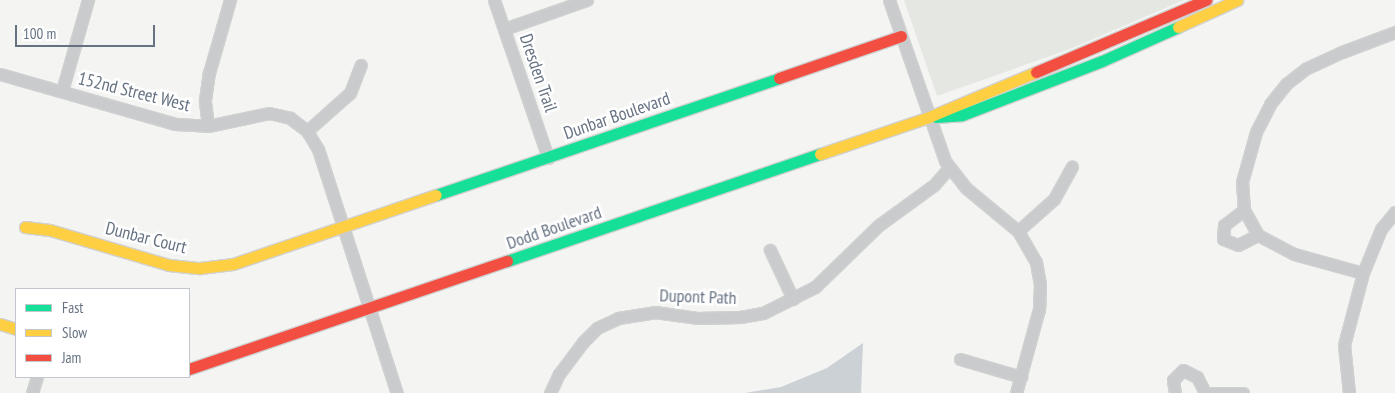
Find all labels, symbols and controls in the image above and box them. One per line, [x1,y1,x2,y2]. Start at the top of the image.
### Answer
scale bar [18,15,158,47]
text: 100 m [23,24,56,43]
street label: Dresden Trail [515,31,561,115]
street label: 152nd Street West [76,68,192,116]
street label: Dunbar Boulevard [561,88,673,144]
street label: Dodd Boulevard [504,202,604,254]
street label: Dunbar Court [103,218,189,258]
street label: Dupont Path [659,285,737,309]
legend [15,288,190,378]
text: Fast [62,298,83,317]
text: Slow [62,323,87,342]
text: Jam [62,348,81,367]

